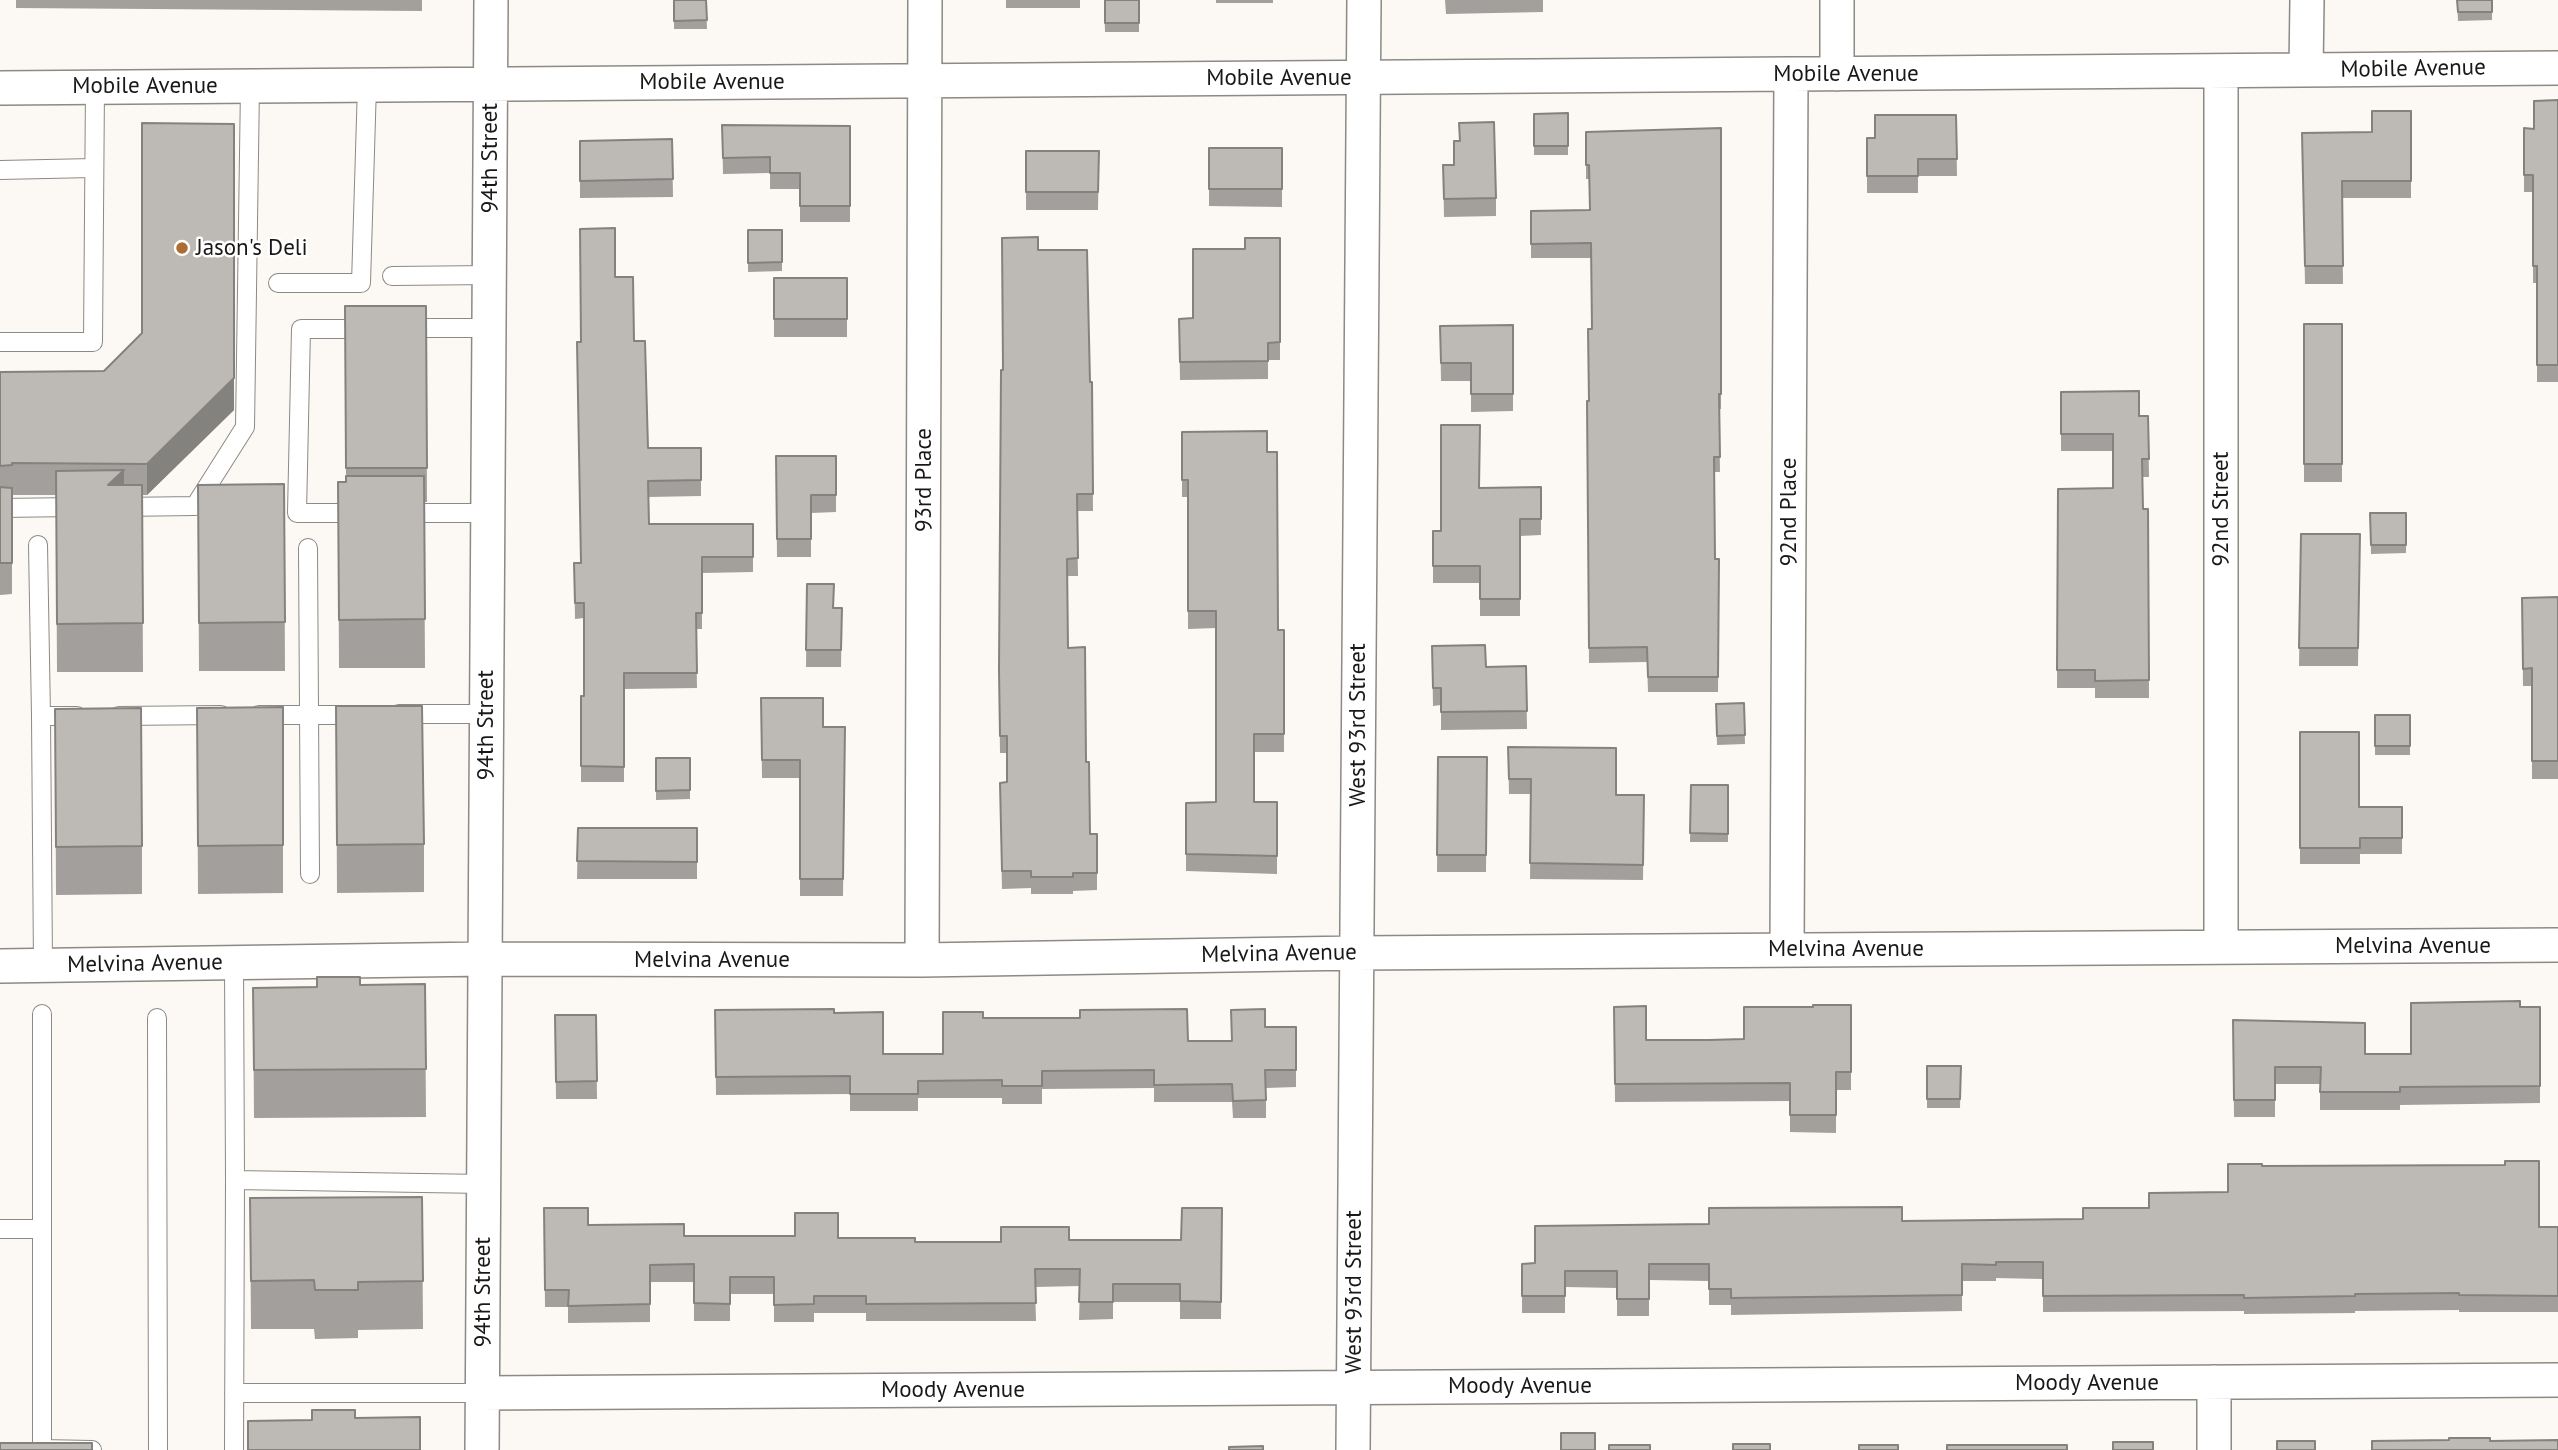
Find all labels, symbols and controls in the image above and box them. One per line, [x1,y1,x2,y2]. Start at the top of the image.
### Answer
street label: Mobile Avenue [2340,54,2486,84]
street label: Mobile Avenue [1773,60,1919,88]
street label: Mobile Avenue [1206,64,1352,92]
street label: Mobile Avenue [639,68,785,96]
street label: Mobile Avenue [72,72,218,100]
street label: 94th Street [476,103,504,213]
place label: Jason's Deli [196,234,308,262]
marker: Jason's Deli [174,240,190,256]
street label: 93rd Place [910,428,938,532]
street label: 92nd Street [2207,452,2235,566]
street label: 92nd Place [1775,458,1803,566]
street label: West 93rd Street [1344,643,1372,807]
street label: 94th Street [472,670,500,780]
street label: Melvina Avenue [2335,932,2491,960]
street label: Melvina Avenue [1768,935,1924,963]
street label: Melvina Avenue [1201,939,1357,969]
street label: Melvina Avenue [634,946,790,974]
street label: Melvina Avenue [67,949,223,979]
street label: West 93rd Street [1340,1210,1368,1374]
street label: 94th Street [469,1237,497,1347]
street label: Moody Avenue [2015,1369,2159,1397]
street label: Moody Avenue [1448,1372,1592,1400]
street label: Moody Avenue [881,1376,1025,1404]

